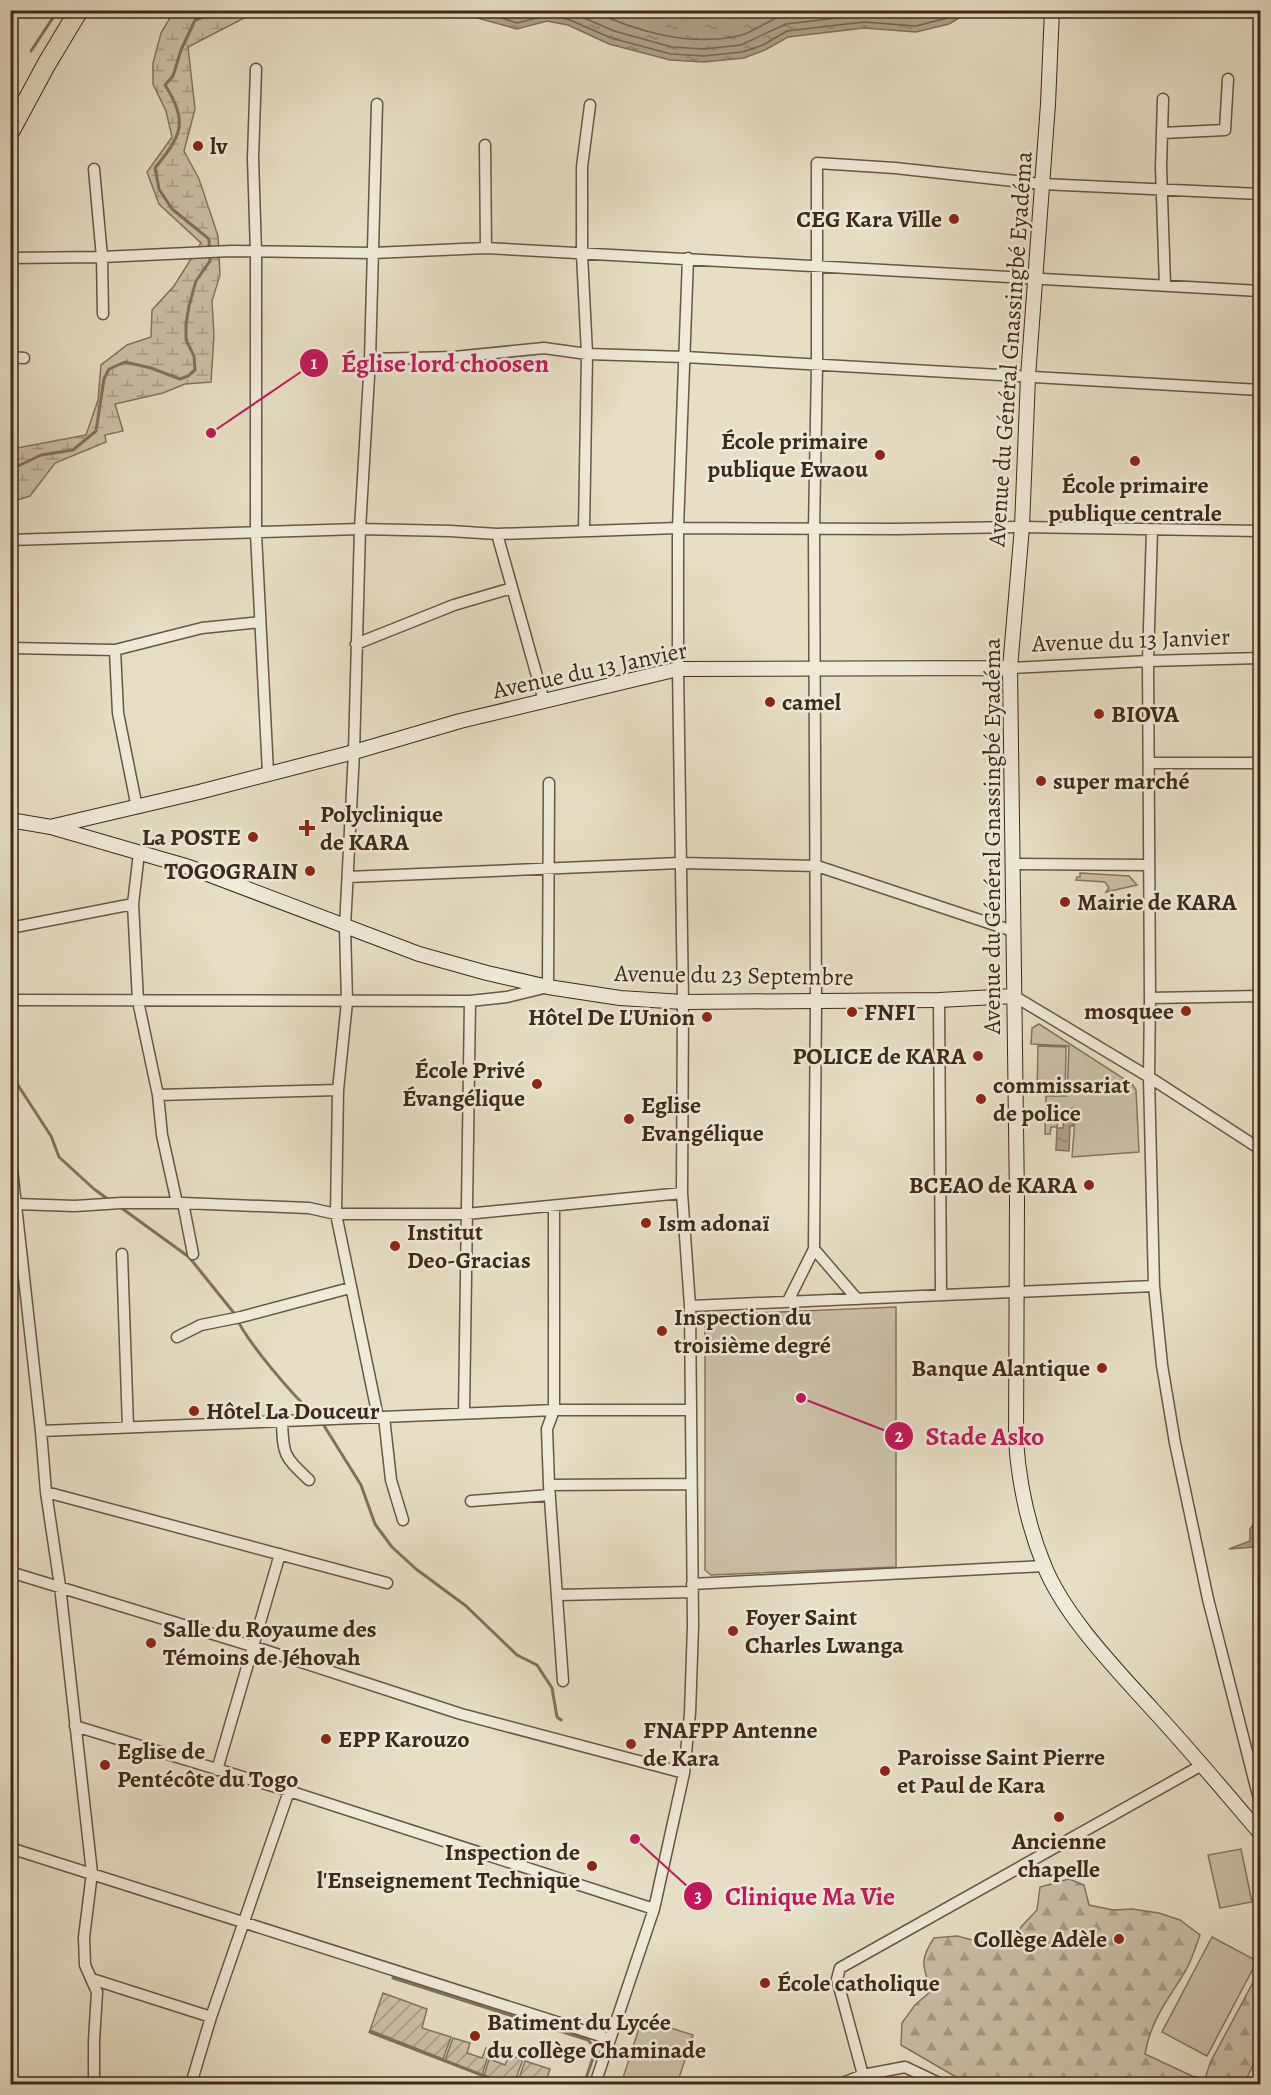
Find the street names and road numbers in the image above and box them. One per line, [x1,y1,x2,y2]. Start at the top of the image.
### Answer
street label: Avenue du Général Gnassingbé Eyadéma [980,149,1040,549]
street label: Avenue du 13 Janvier [1030,621,1231,659]
street label: Avenue du 13 Janvier [489,634,690,706]
street label: Avenue du Général Gnassingbé Eyadéma [976,637,1008,1035]
street label: Avenue du 23 Septembre [613,957,854,993]

